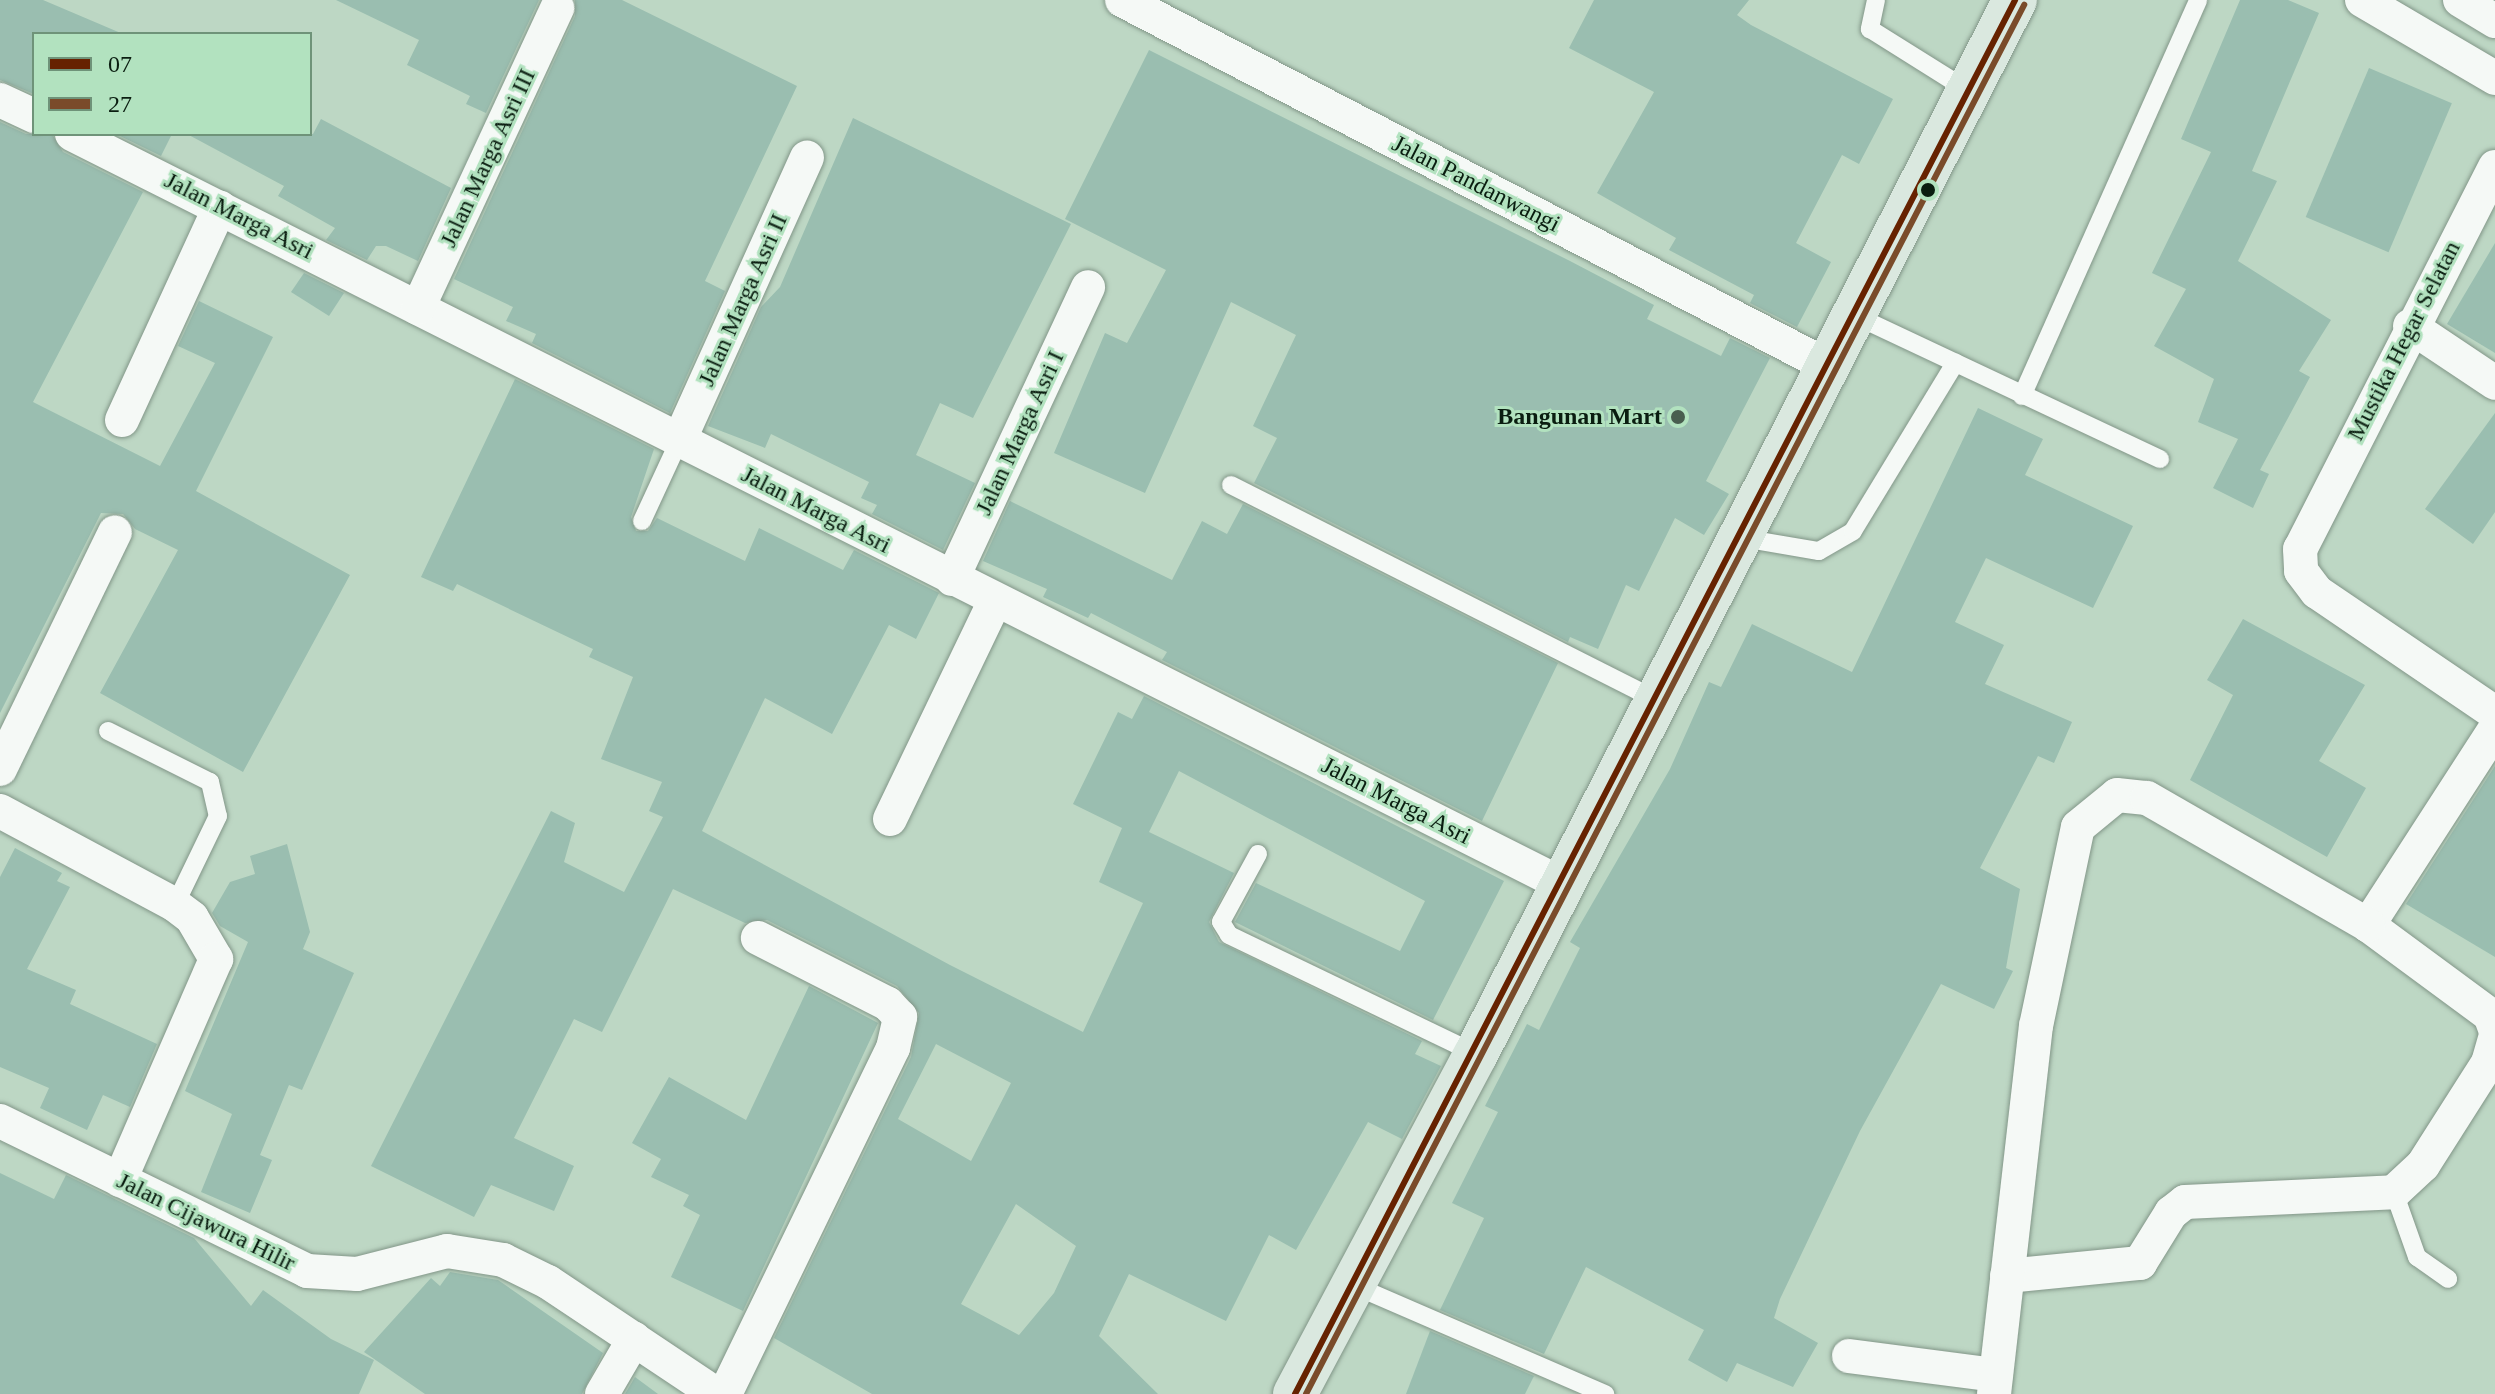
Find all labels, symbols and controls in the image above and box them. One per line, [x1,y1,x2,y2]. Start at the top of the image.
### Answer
legend [32,32,312,136]
text: 07 [108,51,132,77]
street label: Jalan Marga Asri III [434,64,542,252]
text: 27 [108,91,132,117]
street label: Jalan Pandanwangi [1387,129,1565,239]
street label: Jalan Marga Asri [159,166,319,266]
unlabelled marker [1920,182,1936,198]
street label: Jalan Marga Asri II [692,209,794,391]
street label: Mustika Hegar Selatan [2341,236,2467,446]
street label: Jalan Marga Asri I [969,346,1071,520]
place label: Bangunan Mart [1497,403,1662,431]
marker: Bangunan Mart [1669,408,1687,426]
street label: Jalan Marga Asri [736,460,896,560]
street label: Jalan Marga Asri [1316,751,1476,851]
street label: Jalan Cijawura Hilir [112,1166,300,1278]

